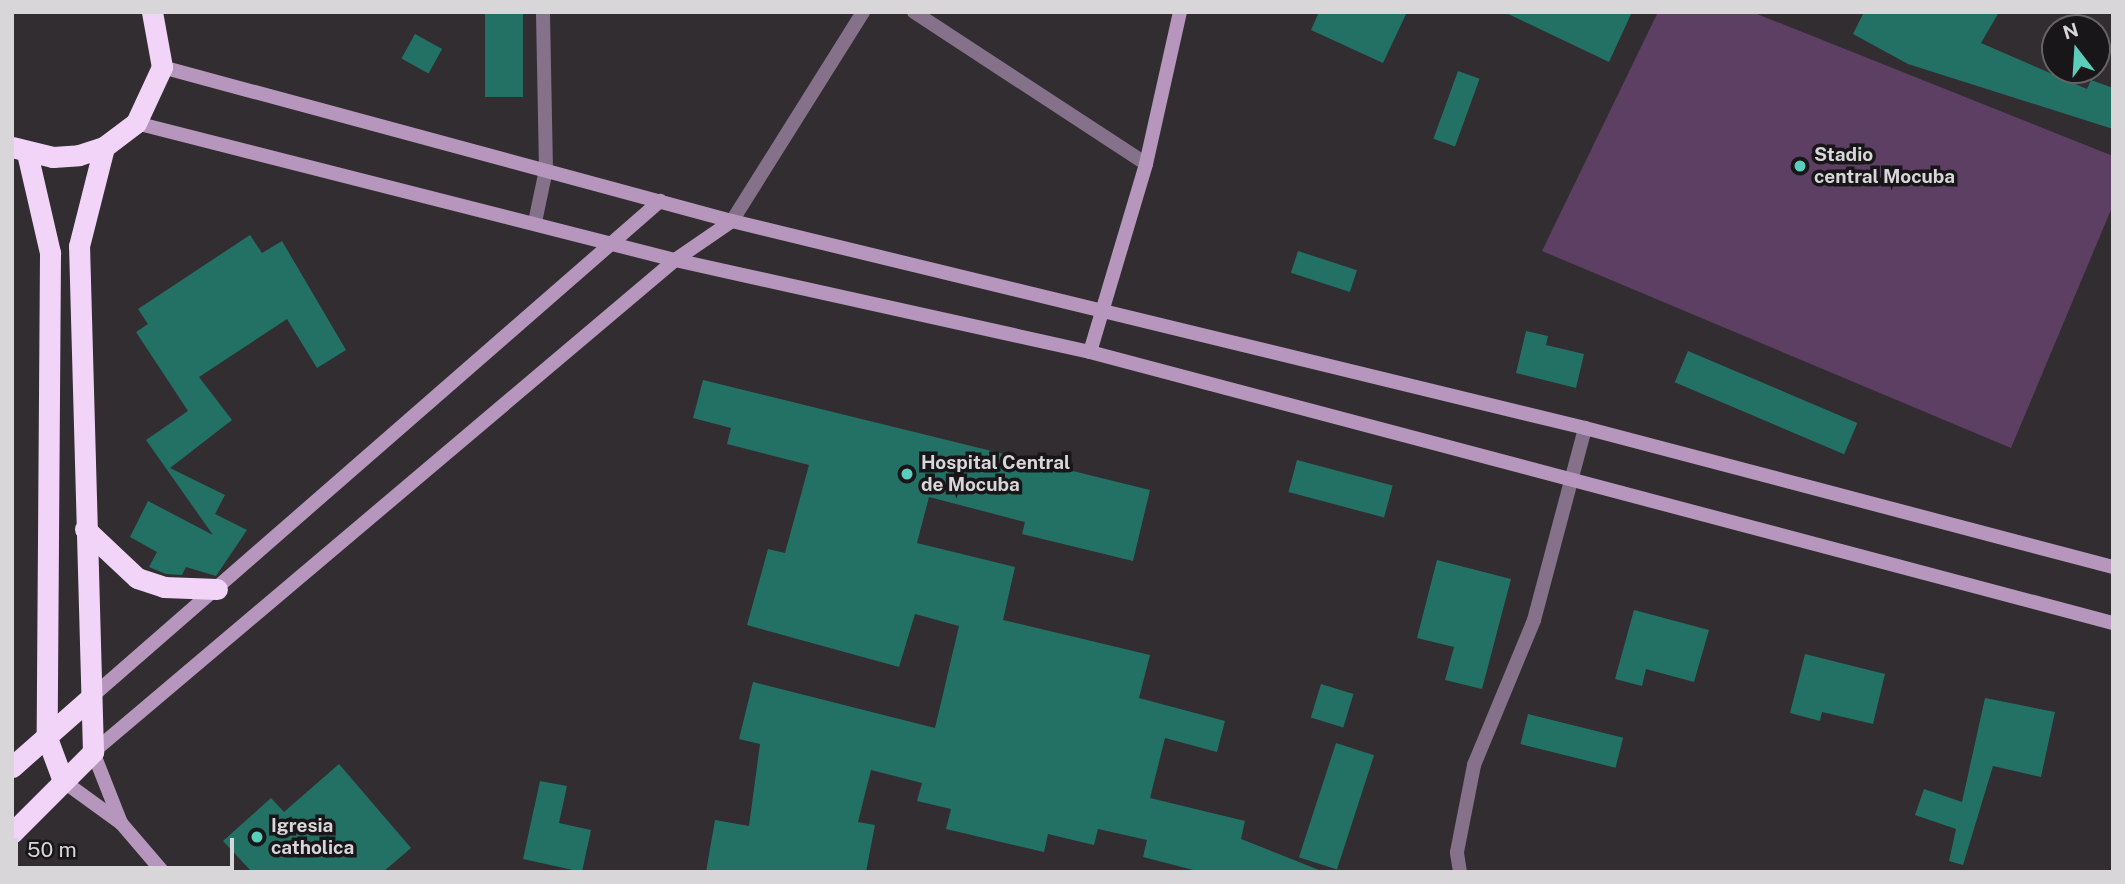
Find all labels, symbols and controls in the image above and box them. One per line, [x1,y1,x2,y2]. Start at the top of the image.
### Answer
north arrow [2041,14,2111,84]
text: N [2060,18,2081,44]
place label: Stadio central Mocuba [1814,144,1955,188]
marker: Stadio central Mocuba [1792,158,1808,174]
place label: Hospital Central de Mocuba [921,452,1070,496]
marker: Hospital Central de Mocuba [899,466,915,482]
place label: Igresia catholica [271,815,354,859]
scale bar [18,824,238,868]
marker: Igresia catholica [249,829,265,845]
text: 50 m [27,837,77,862]

